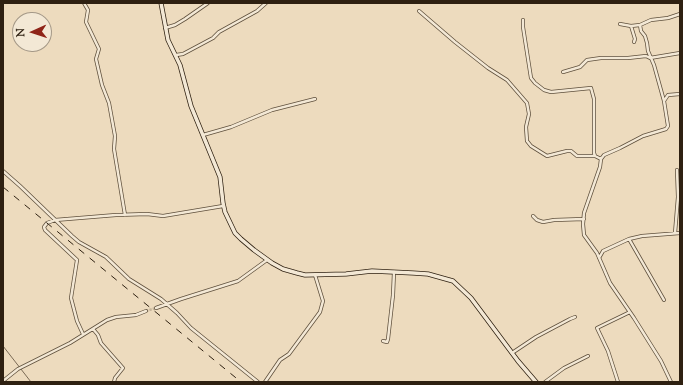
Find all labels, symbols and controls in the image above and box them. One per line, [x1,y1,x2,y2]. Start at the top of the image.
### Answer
north arrow [12,12,52,52]
text: N [13,28,29,37]

